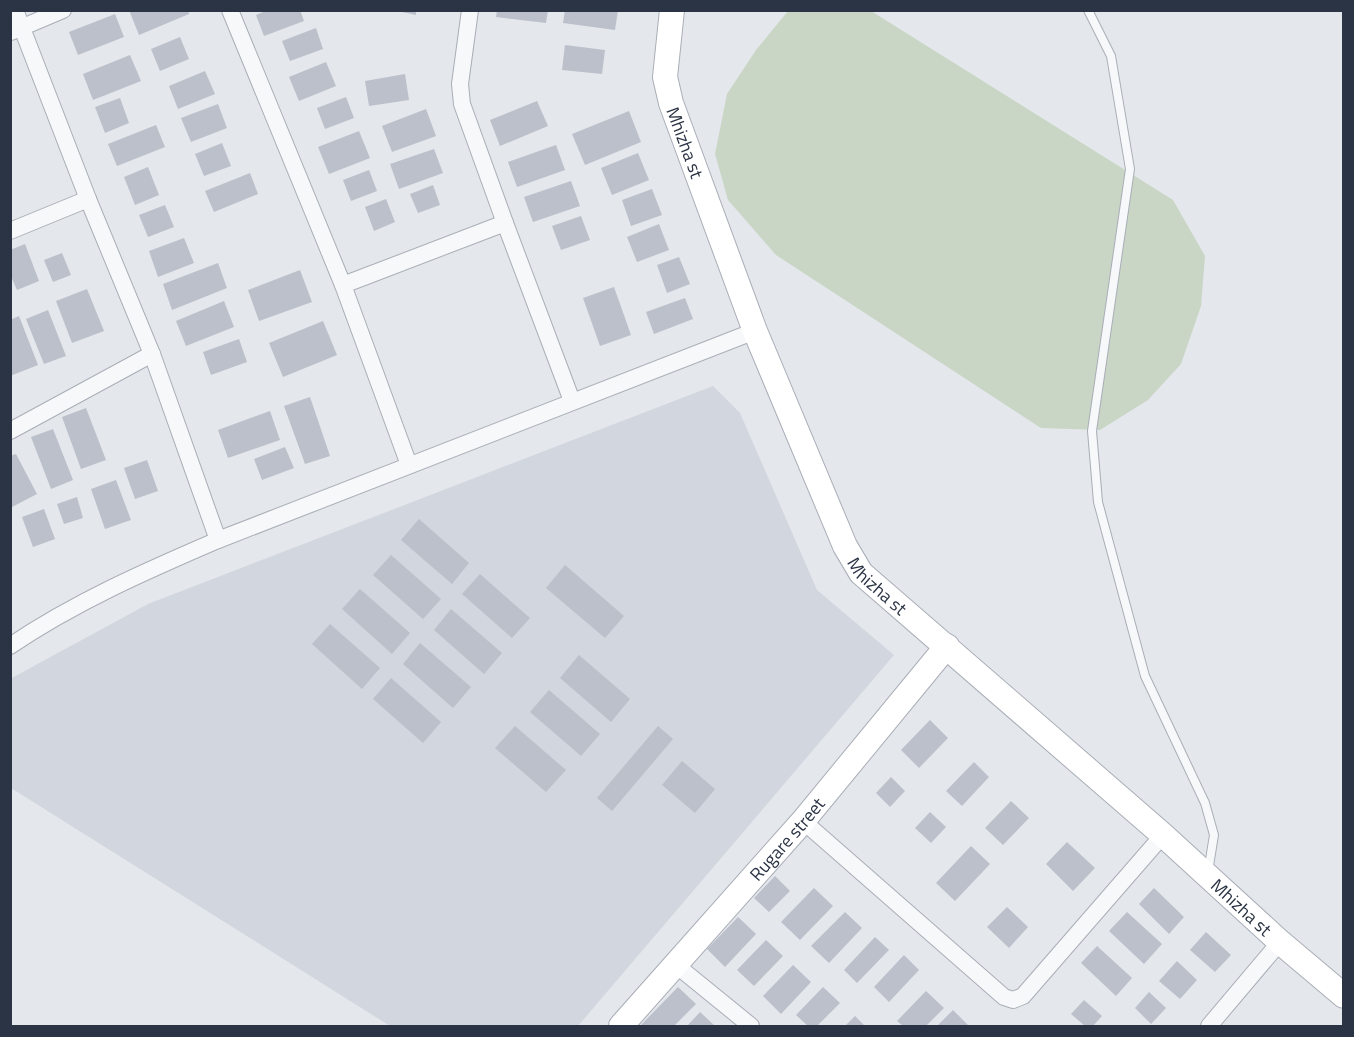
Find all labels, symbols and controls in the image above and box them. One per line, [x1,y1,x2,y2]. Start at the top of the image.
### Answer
street label: Mhizha st [660,103,711,183]
street label: Mhizha st [841,552,914,621]
street label: Rugare street [743,791,831,887]
street label: Mhizha st [1205,872,1279,943]

